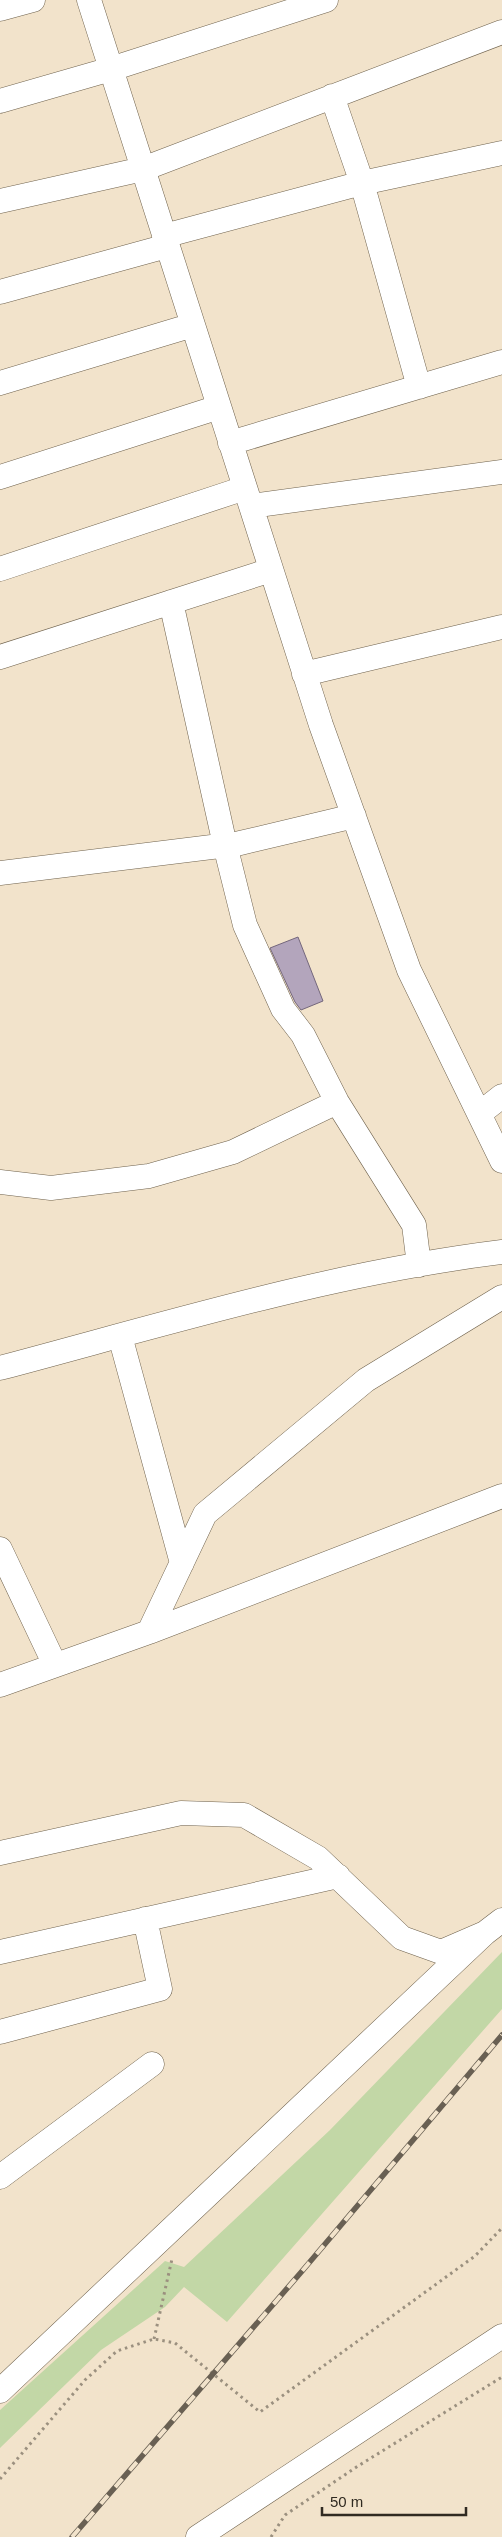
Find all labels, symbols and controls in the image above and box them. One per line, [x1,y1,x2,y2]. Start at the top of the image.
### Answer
scale bar [322,2484,466,2516]
text: 50 m [330,2493,363,2510]

